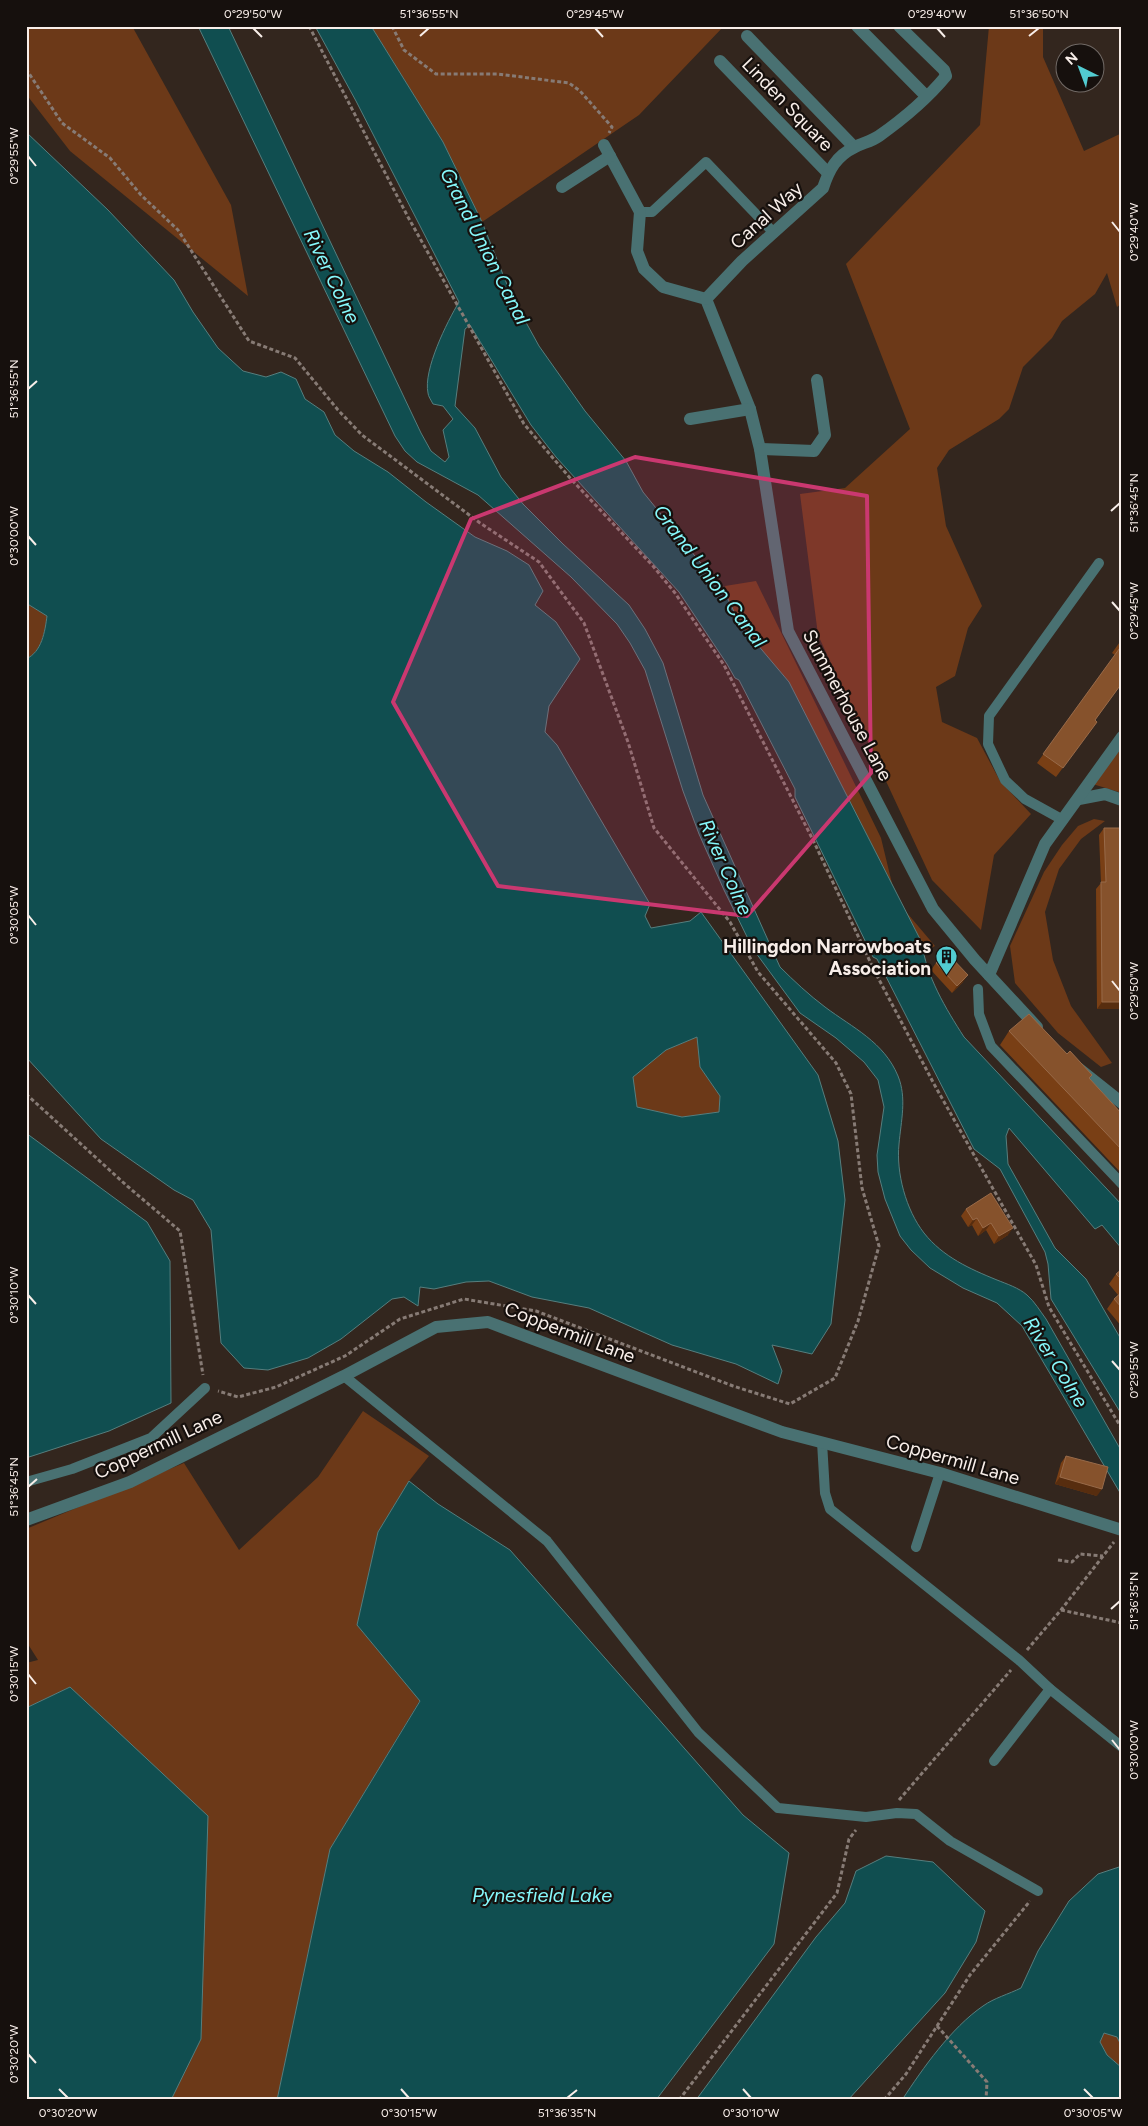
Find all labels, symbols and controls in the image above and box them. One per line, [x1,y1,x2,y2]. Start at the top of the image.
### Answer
text: 0°29'50"W [224,7,282,21]
text: 51°36'55"N [400,7,458,21]
text: 0°29'45"W [566,7,624,21]
text: 0°29'40"W [908,7,967,21]
text: 51°36'50"N [1009,7,1069,21]
north arrow [1056,42,1106,92]
text: N [1062,49,1081,69]
street label: Linden Square [737,53,838,156]
text: 0°29'55"W [7,127,21,185]
water label: Grand Union Canal [435,164,535,329]
street label: Canal Way [725,177,807,254]
text: 0°29'40"W [1127,202,1141,261]
water label: River Colne [299,225,365,327]
text: 51°36'55"N [7,360,21,418]
text: 51°36'45"N [1127,473,1141,533]
water label: Grand Union Canal [648,500,772,653]
text: 0°30'00"W [7,506,21,566]
text: 0°29'45"W [1127,582,1141,640]
street label: Summerhouse Lane [798,626,897,785]
water label: River Colne [694,815,758,919]
text: 0°30'05"W [7,885,21,944]
place label: Hillingdon Narrowboats Association [723,935,931,980]
building icon: Hillingdon Narrowboats Association [935,945,959,976]
text: 0°29'50"W [1127,962,1141,1020]
text: 0°30'10"W [7,1266,21,1323]
street label: Coppermill Lane [501,1297,638,1368]
water label: River Colne [1019,1312,1093,1412]
text: 0°29'55"W [1127,1341,1141,1399]
street label: Coppermill Lane [91,1405,226,1484]
street label: Coppermill Lane [883,1429,1022,1490]
text: 51°36'45"N [7,1457,21,1517]
text: 51°36'35"N [1127,1572,1141,1630]
text: 0°30'15"W [7,1646,21,1702]
text: 0°30'00"W [1127,1720,1141,1780]
water label: Pynesfield Lake [472,1883,612,1907]
text: 0°30'20"W [7,2024,21,2083]
text: 0°30'20"W [39,2106,98,2120]
text: 0°30'15"W [381,2106,437,2120]
text: 51°36'35"N [538,2106,596,2120]
text: 0°30'10"W [723,2106,780,2120]
text: 0°30'05"W [1064,2106,1123,2120]

